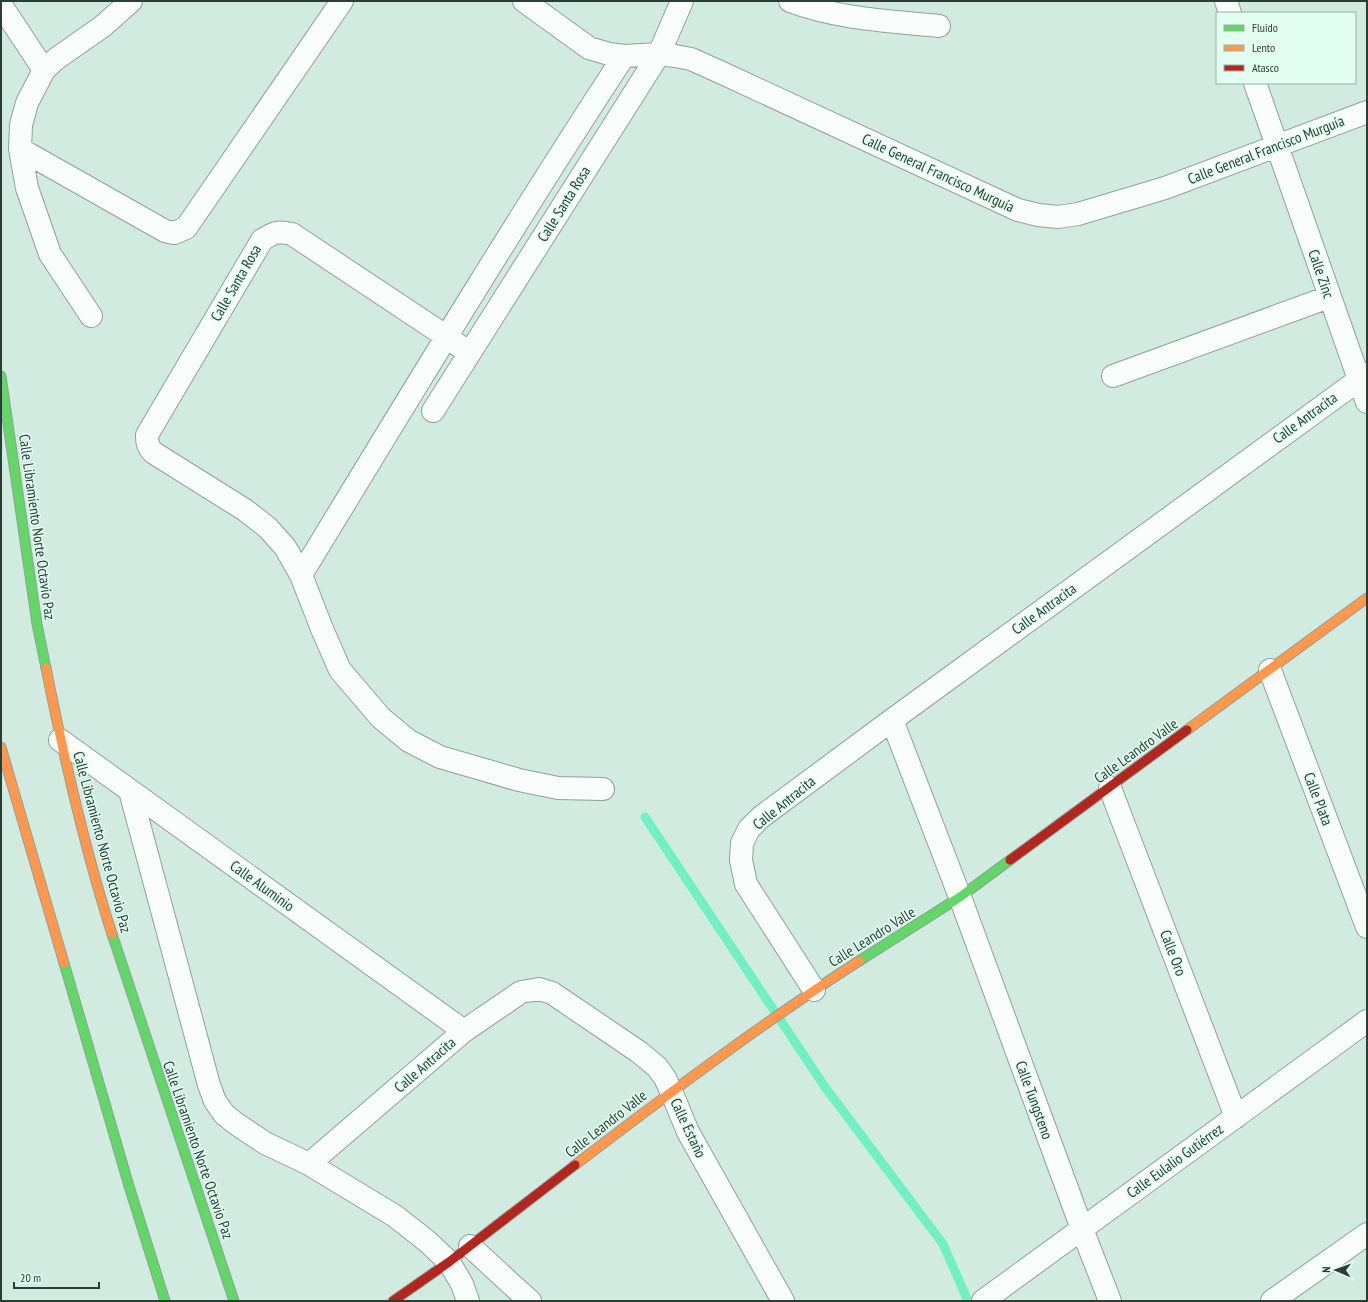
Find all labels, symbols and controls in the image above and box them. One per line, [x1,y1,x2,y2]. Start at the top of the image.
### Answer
legend [1216,12,1356,84]
text: Fluido [1252,20,1278,35]
text: Lento [1252,40,1275,55]
text: Atasco [1252,60,1279,75]
street label: Calle General Francisco Murguía [1185,111,1347,188]
street label: Calle General Francisco Murguía [859,129,1017,216]
street label: Calle Santa Rosa [533,162,594,245]
street label: Calle Santa Rosa [206,241,265,325]
street label: Calle Zinc [1304,247,1339,301]
street label: Calle Antracita [1269,388,1341,447]
street label: Calle Libramiento Norte Octavio Paz [15,433,60,621]
street label: Calle Antracita [1008,579,1080,638]
street label: Calle Leandro Valle [1090,714,1181,787]
street label: Calle Libramiento Norte Octavio Paz [69,749,136,935]
street label: Calle Plata [1300,770,1337,828]
street label: Calle Antracita [748,772,819,834]
street label: Calle Aluminio [226,856,298,915]
street label: Calle Leandro Valle [825,902,919,971]
street label: Calle Oro [1156,927,1191,979]
street label: Calle Antracita [390,1033,459,1096]
street label: Calle Libramiento Norte Octavio Paz [159,1058,238,1241]
street label: Calle Tungsteno [1012,1058,1057,1142]
street label: Calle Leandro Valle [561,1086,650,1162]
street label: Calle Estaño [666,1095,711,1161]
street label: Calle Eulalio Gutiérrez [1123,1119,1227,1202]
north arrow [1316,1250,1356,1290]
scale bar [14,1264,99,1290]
text: N [1319,1266,1333,1273]
text: 20 m [20,1270,41,1285]

